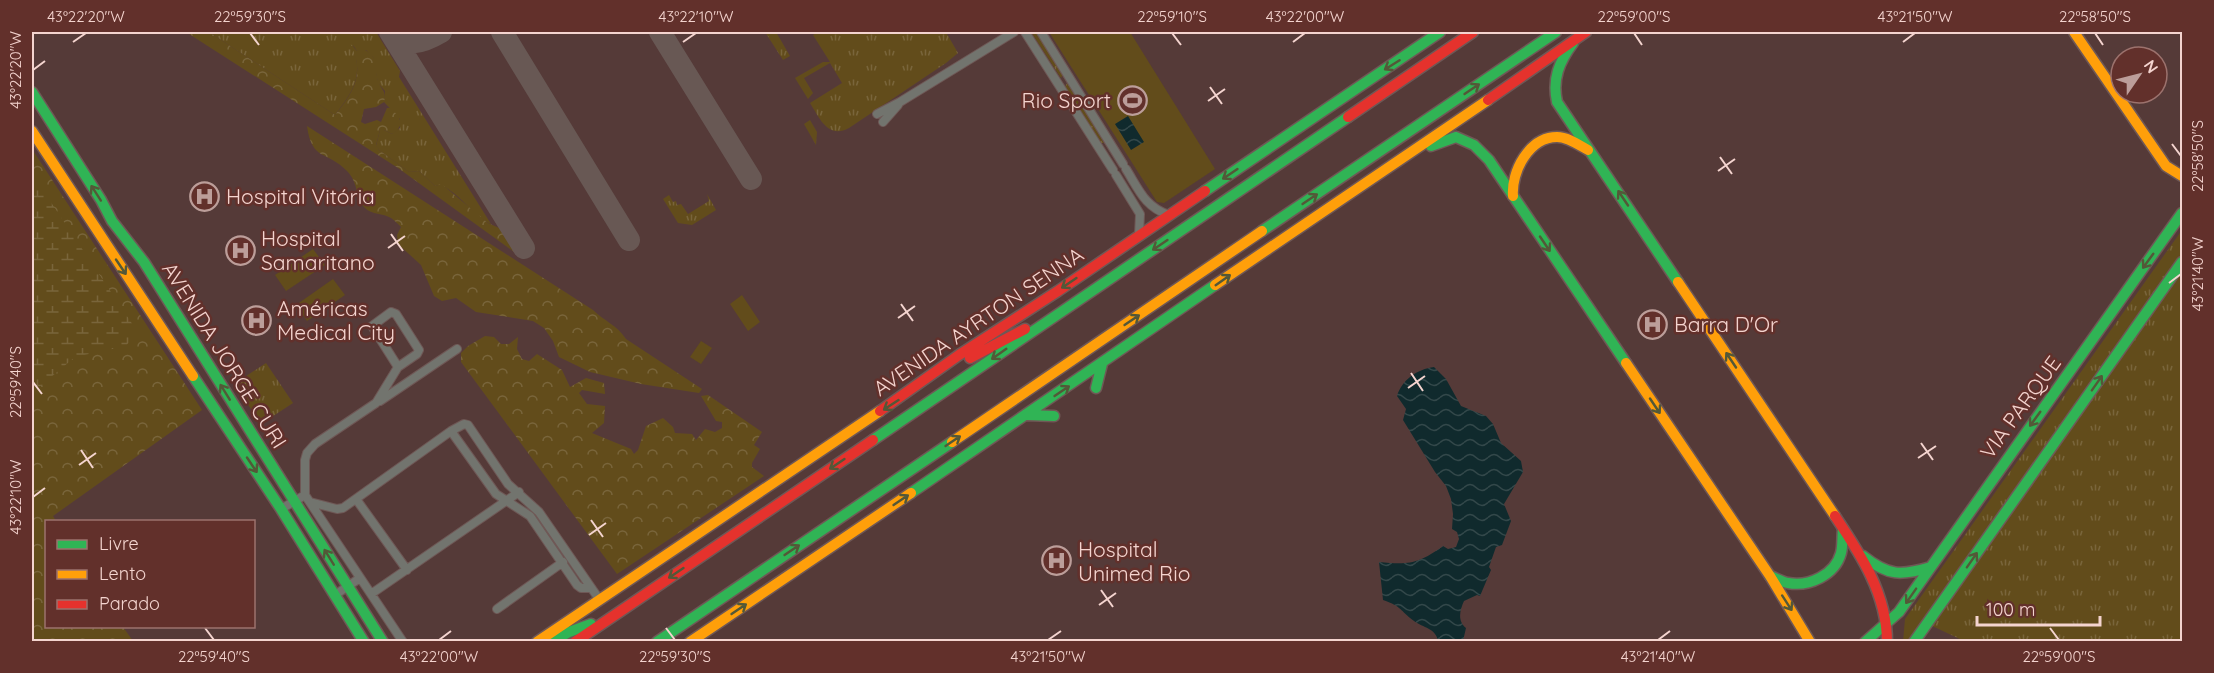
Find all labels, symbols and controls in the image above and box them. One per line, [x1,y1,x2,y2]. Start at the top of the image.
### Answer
text: 43°22'20"W [47,7,125,26]
text: 22°59'30"S [214,7,286,26]
text: 43°22'10"W [659,7,734,26]
text: 22°59'10"S [1137,7,1207,26]
text: 43°22'00"W [1266,7,1345,26]
text: 22°59'00"S [1597,7,1671,26]
text: 43°21'50"W [1878,7,1953,26]
text: 22°58'50"S [2059,7,2131,26]
text: 43°22'20"W [6,31,25,109]
north arrow [2109,45,2169,105]
text: N [2140,56,2163,77]
one-way arrow [1384,59,1401,71]
one-way arrow [1463,83,1479,95]
sports icon: Rio Sport [1116,84,1148,116]
place label: Rio Sport [1022,87,1111,113]
text: 22°58'50"S [2188,120,2207,192]
one-way arrow [1223,168,1239,180]
hospital icon: Hospital Vitória [189,180,221,212]
place label: Hospital Vitória [226,183,375,209]
one-way arrow [90,185,102,202]
one-way arrow [1617,190,1629,206]
one-way arrow [1302,193,1318,205]
place label: Hospital Samaritano [261,225,375,275]
hospital icon: Hospital Samaritano [224,234,256,266]
one-way arrow [1539,236,1552,253]
text: 43°21'40"W [2188,236,2207,311]
one-way arrow [1152,239,1169,251]
street label: AVENIDA AYRTON SENNA [868,241,1088,401]
one-way arrow [2142,252,2155,268]
street label: AVENIDA JORGE CURI [157,257,293,453]
one-way arrow [115,259,127,275]
one-way arrow [1214,274,1230,286]
one-way arrow [1061,277,1078,289]
place label: Américas Medical City [277,295,395,345]
hospital icon: Américas Medical City [240,304,272,336]
hospital icon: Barra D'Or [1637,308,1669,340]
place label: Barra D'Or [1674,311,1778,337]
one-way arrow [1123,314,1139,326]
text: 22°59'40"S [6,346,25,418]
one-way arrow [991,348,1007,360]
street label: VIA PARQUE [1974,350,2066,464]
one-way arrow [1725,352,1737,368]
one-way arrow [2091,376,2103,392]
one-way arrow [218,384,230,401]
one-way arrow [1054,385,1070,397]
one-way arrow [1649,397,1661,414]
one-way arrow [883,399,899,411]
one-way arrow [2029,411,2041,427]
one-way arrow [944,435,961,447]
one-way arrow [246,456,258,473]
one-way arrow [829,458,846,470]
text: 43°22'10"W [6,459,25,534]
one-way arrow [892,494,908,506]
legend [45,520,255,628]
text: Livre [99,532,139,555]
place label: Hospital Unimed Rio [1078,536,1190,586]
one-way arrow [783,544,799,556]
hospital icon: Hospital Unimed Rio [1041,545,1073,577]
one-way arrow [322,549,334,566]
one-way arrow [1966,552,1978,568]
text: Lento [99,562,146,585]
one-way arrow [668,567,685,579]
one-way arrow [1904,587,1917,603]
scale bar [1977,589,2100,627]
text: Parado [99,592,160,615]
one-way arrow [1781,594,1793,610]
text: 100 m [1986,598,2035,621]
one-way arrow [730,603,747,615]
text: 22°59'40"S [178,647,250,666]
text: 43°22'00"W [400,647,479,666]
text: 22°59'30"S [639,647,711,666]
text: 43°21'50"W [1011,647,1086,666]
text: 43°21'40"W [1621,647,1696,666]
text: 22°59'00"S [2022,647,2096,666]

